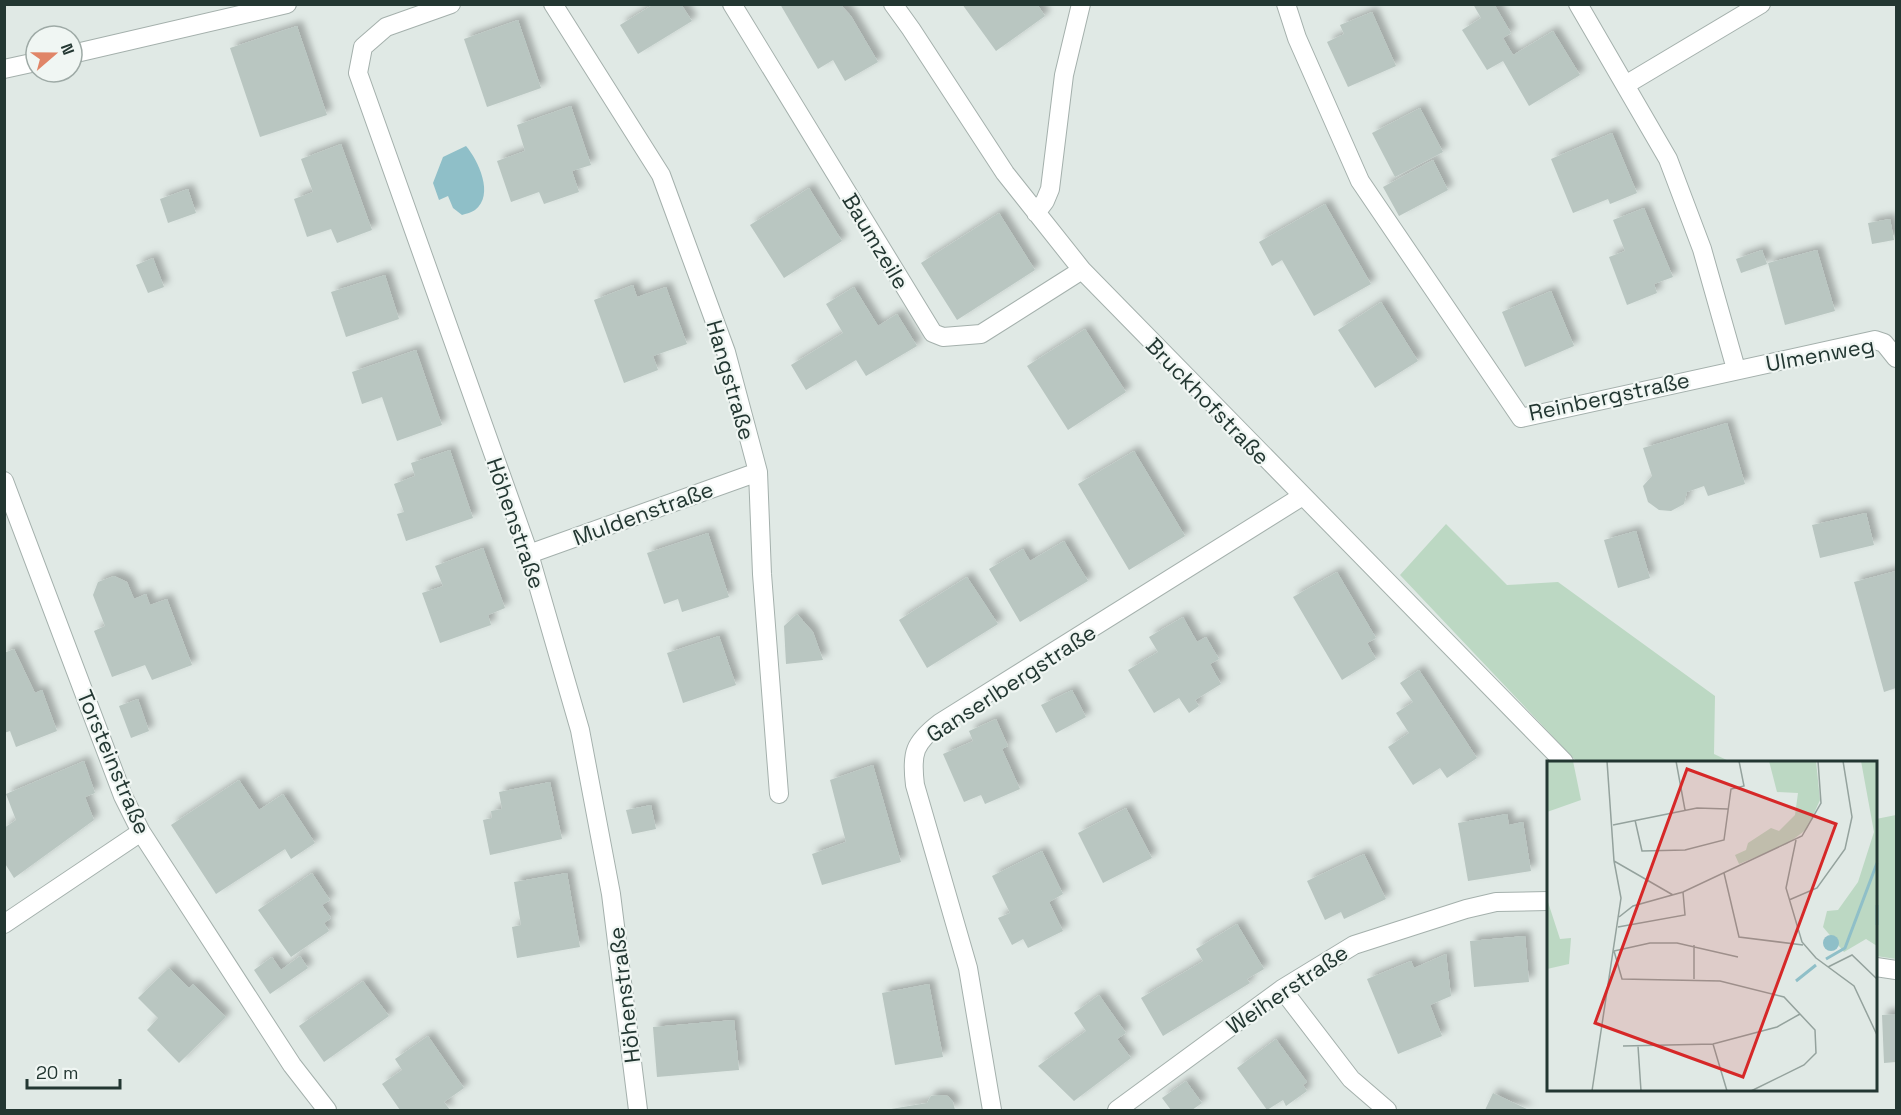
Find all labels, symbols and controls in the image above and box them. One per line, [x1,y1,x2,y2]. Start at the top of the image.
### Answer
north arrow [24,24,84,84]
text: N [56,40,79,58]
street label: Baumzeile [836,188,916,294]
street label: Hangstraße [701,317,761,443]
street label: Bruckhofstraße [1140,331,1276,471]
street label: Ulmenweg [1763,331,1877,377]
street label: Reinbergstraße [1526,365,1692,427]
street label: Höhenstraße [480,454,552,592]
street label: Muldenstraße [569,475,717,551]
street label: Ganserlbergstraße [921,618,1101,748]
street label: Torsteinstraße [71,686,157,838]
inset map [1547,761,1877,1091]
street label: Höhenstraße [602,925,646,1065]
street label: Weiherstraße [1221,938,1353,1040]
scale bar [27,1052,120,1090]
text: 20 m [36,1061,79,1084]

